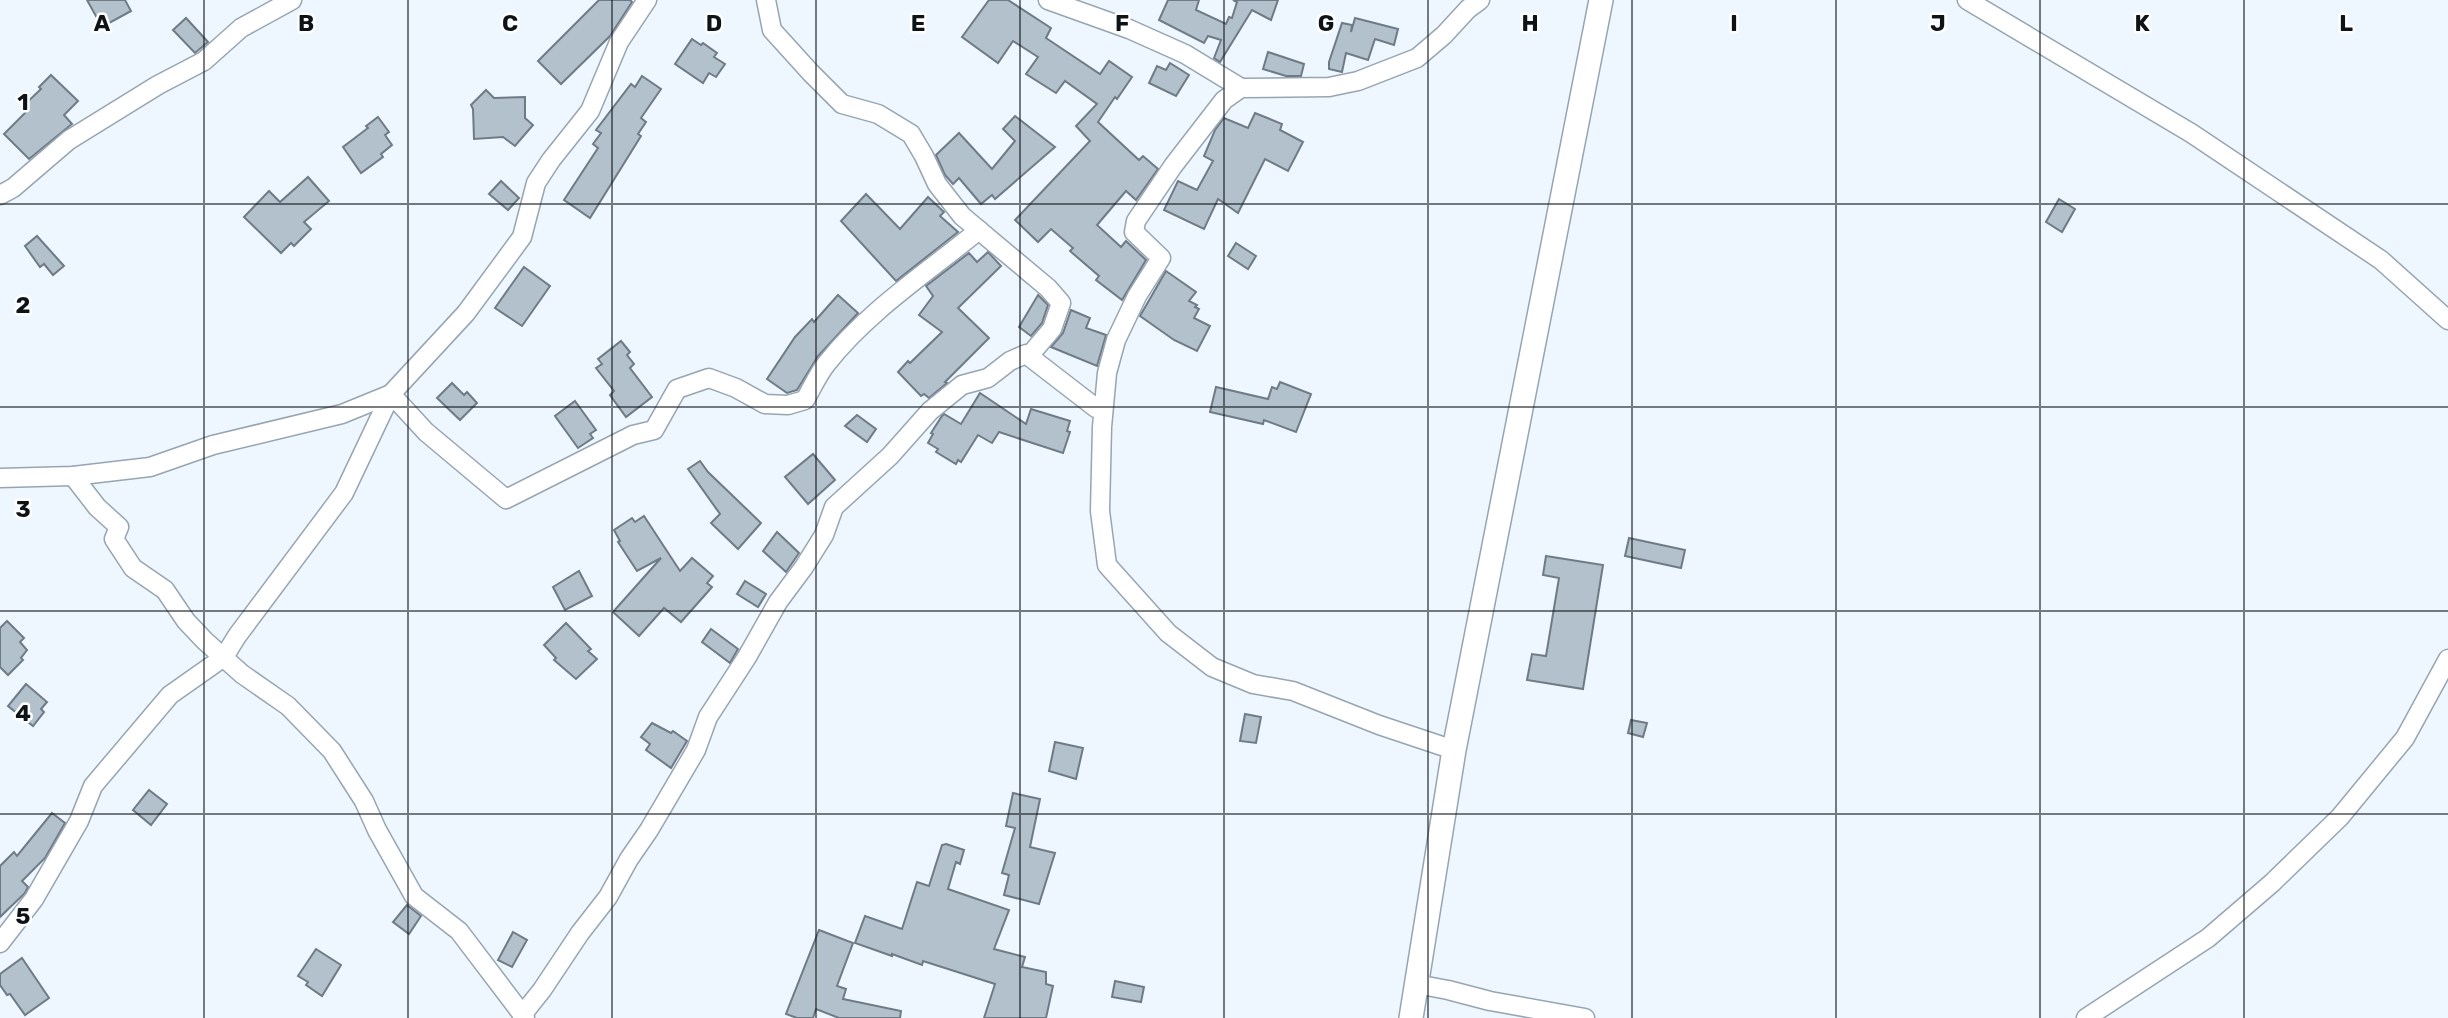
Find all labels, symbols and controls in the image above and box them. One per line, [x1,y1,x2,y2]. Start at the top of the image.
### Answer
text: A [94,9,111,37]
text: B [298,9,314,37]
text: C [502,9,518,37]
text: D [706,9,722,37]
text: E [911,9,925,37]
text: F [1115,9,1129,37]
text: G [1318,9,1334,37]
text: H [1521,9,1539,37]
text: I [1730,9,1738,37]
text: J [1930,9,1946,37]
text: K [2134,9,2150,37]
text: L [2339,9,2353,37]
text: 1 [17,88,29,116]
text: 2 [16,291,30,319]
text: 3 [15,495,31,523]
text: 4 [15,699,31,727]
text: 5 [16,902,31,930]

